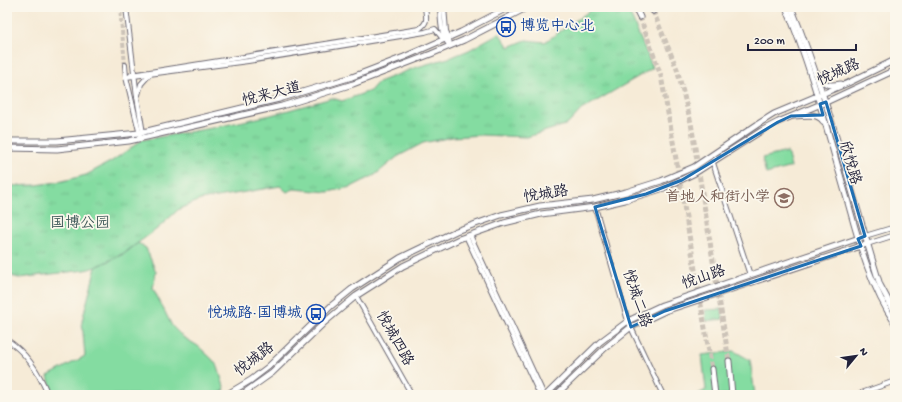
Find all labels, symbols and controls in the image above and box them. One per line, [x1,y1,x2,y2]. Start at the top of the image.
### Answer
bus stop icon: 博览中心北 [495,16,517,38]
place label: 博览中心北 [520,17,595,36]
scale bar [748,26,856,52]
text: 200 m [754,35,785,49]
street label: 悦城路 [815,56,863,90]
street label: 悦来大道 [241,79,303,111]
street label: 欣悦路 [834,139,865,187]
street label: 悦城路 [522,183,570,207]
school or university icon: 首地人和街小学 [773,187,795,209]
place label: 首地人和街小学 [665,188,770,207]
park label: 国博公园 [50,214,110,233]
street label: 悦山路 [680,262,728,294]
street label: 悦城二路 [618,268,654,330]
bus stop icon: 悦城路·国博城 [305,303,327,325]
place label: 悦城路·国博城 [207,304,302,323]
street label: 悦城四路 [372,308,416,370]
north arrow [836,336,876,376]
street label: 悦城路 [232,339,278,381]
text: N [856,346,870,358]

